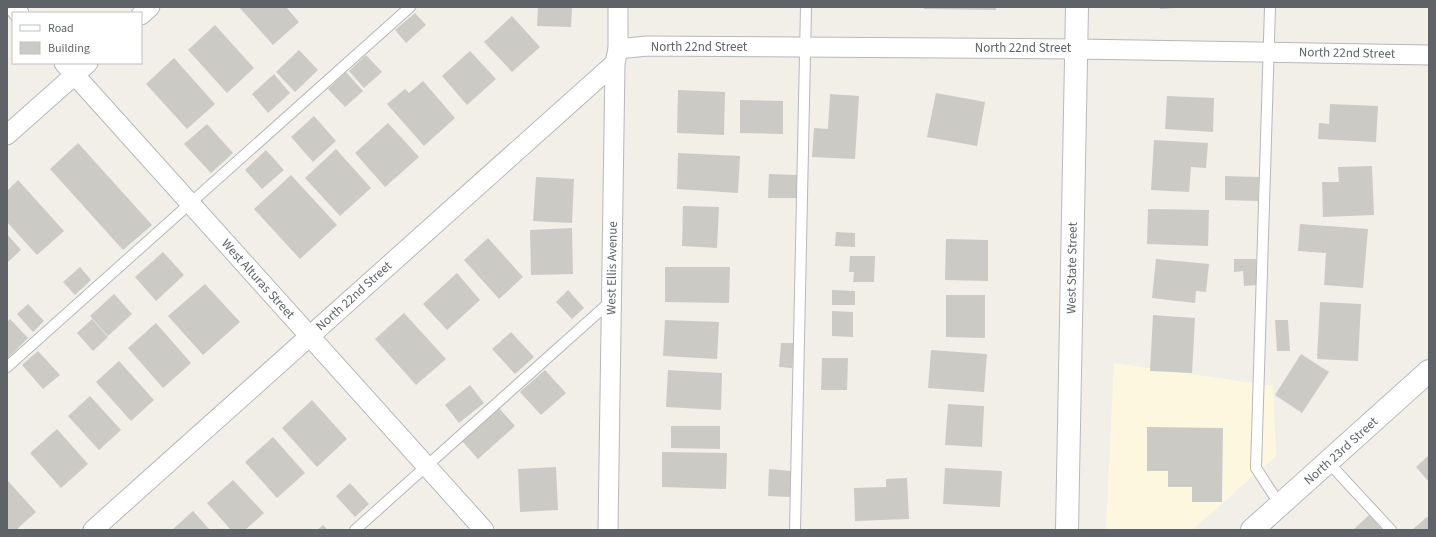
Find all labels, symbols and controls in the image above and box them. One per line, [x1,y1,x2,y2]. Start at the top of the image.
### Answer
legend [12,12,142,64]
text: Road [48,20,74,37]
street label: North 22nd Street [651,38,748,56]
street label: North 22nd Street [975,39,1072,57]
text: Building [48,40,90,57]
street label: North 22nd Street [1299,43,1396,63]
street label: West Ellis Avenue [602,221,622,315]
street label: West State Street [1062,221,1082,314]
street label: West Alturas Street [217,235,299,323]
street label: North 22nd Street [312,257,396,335]
street label: North 23rd Street [1300,413,1382,489]

